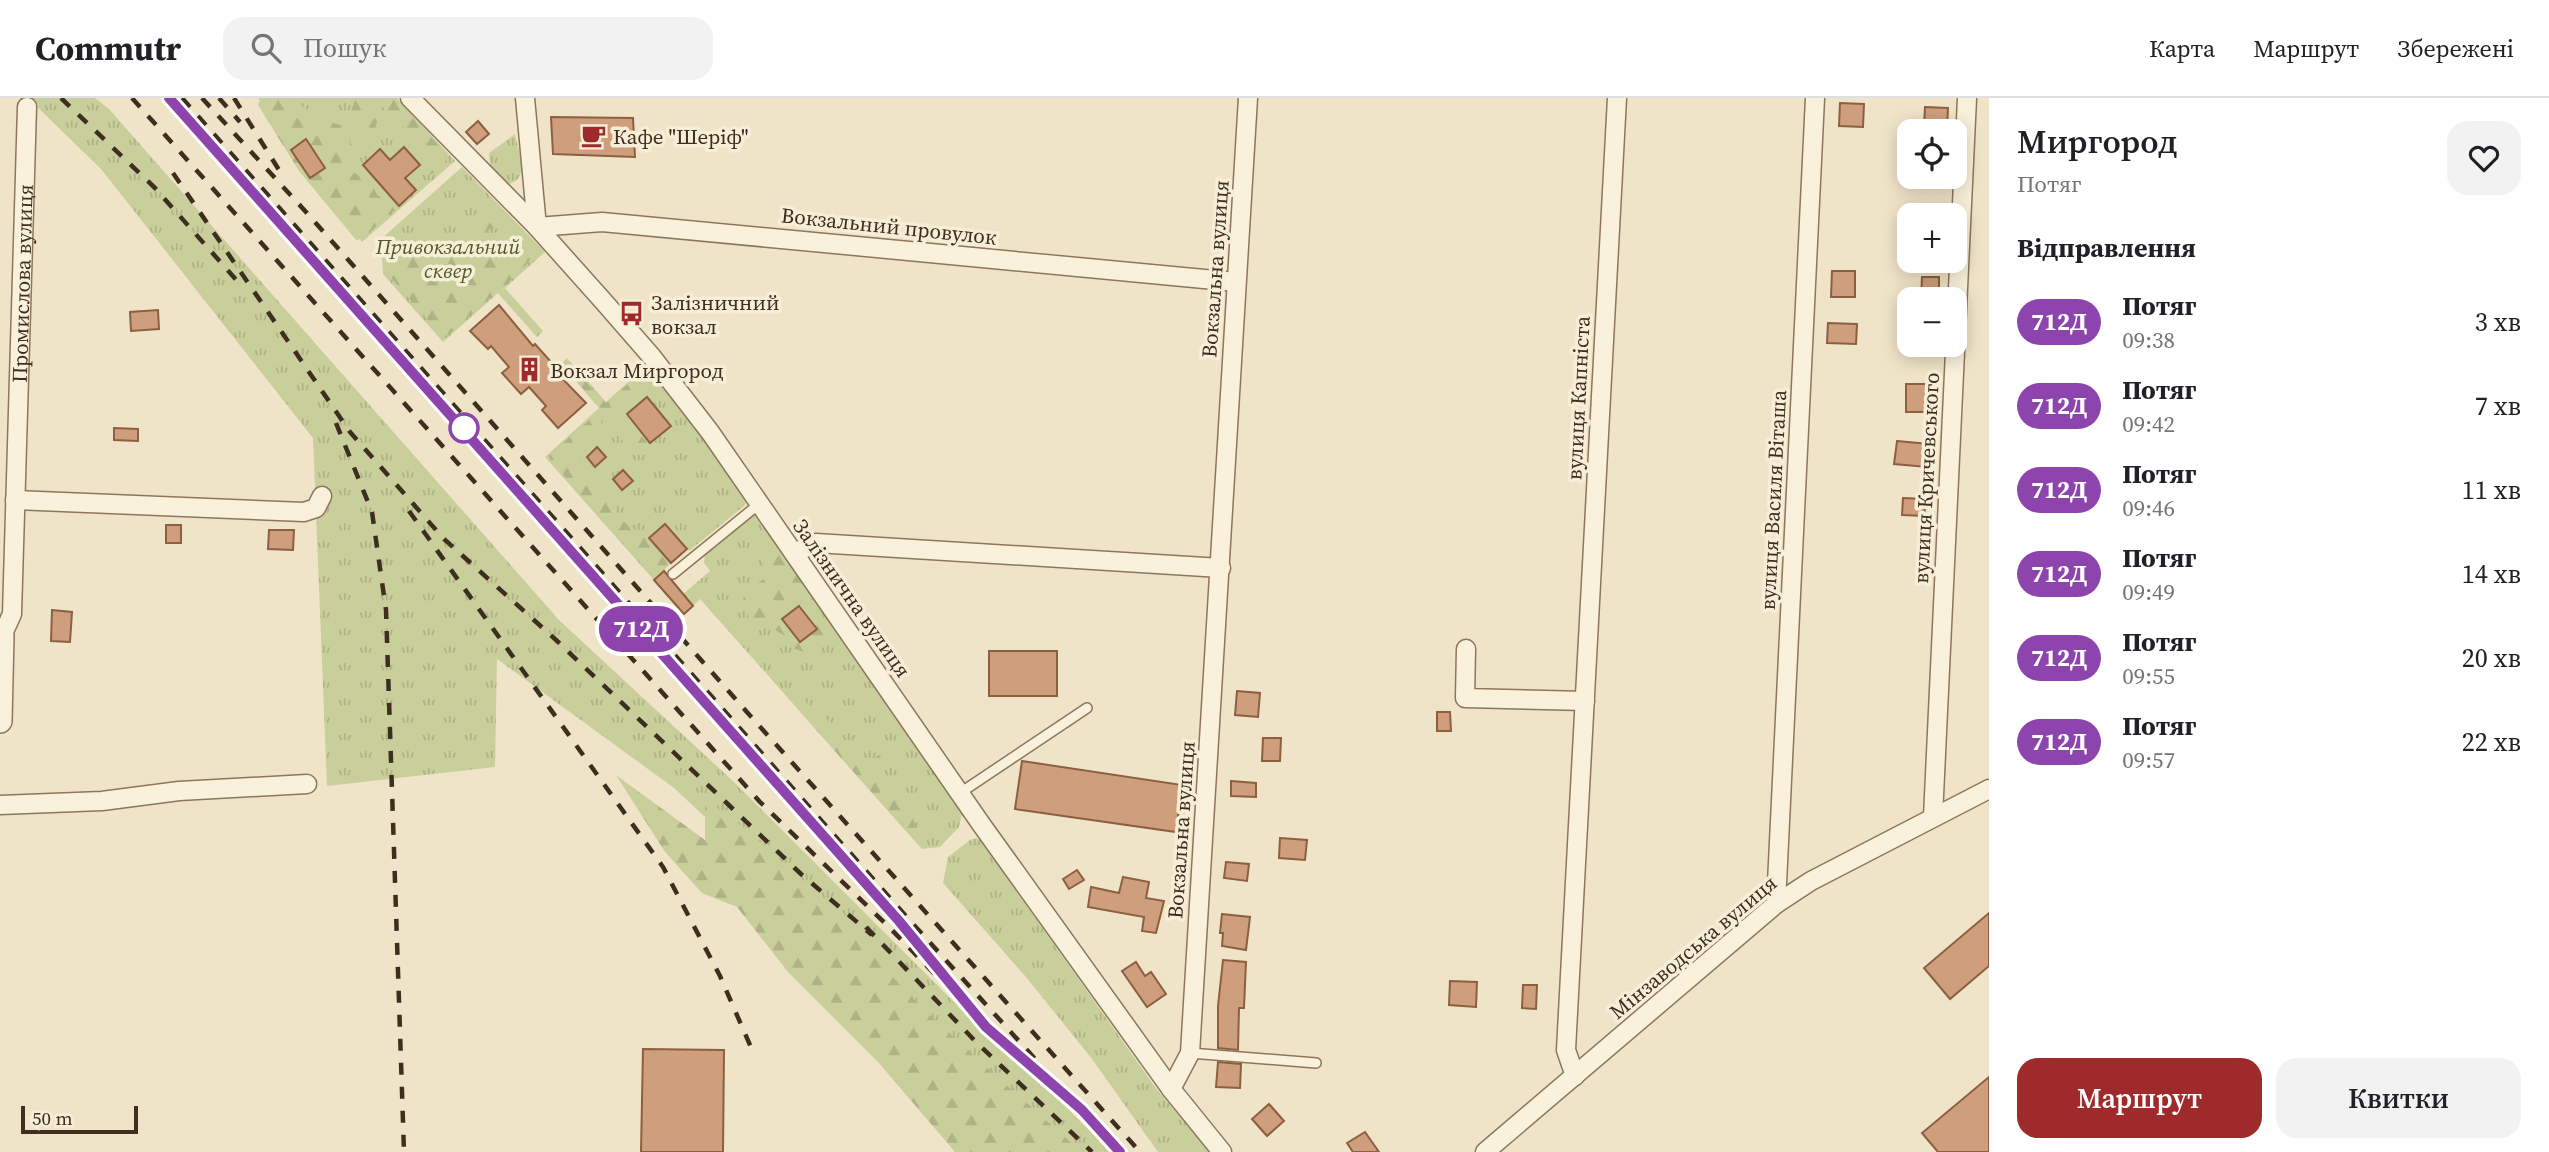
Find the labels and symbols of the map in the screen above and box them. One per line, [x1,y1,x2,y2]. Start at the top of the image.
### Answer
cafe icon: Кафе "Шеріф" [579,122,607,150]
place label: Кафе "Шеріф" [613,122,748,151]
street label: Вокзальна вулиця [1194,179,1236,359]
street label: Промислова вулиця [4,184,39,383]
street label: Вокзальний провулок [780,200,998,252]
park label: Привокзальний сквер [375,232,520,285]
place label: Залізничний вокзал [651,288,780,341]
bus stop icon: Залізничний вокзал [617,300,645,328]
street label: вулиця Капніста [1559,315,1597,481]
building icon: Вокзал Миргород [516,356,544,384]
place label: Вокзал Миргород [550,356,724,385]
street label: вулиця Кричевського [1906,372,1946,584]
street label: вулиця Василя Віташа [1753,389,1793,611]
unlabelled marker [449,413,479,443]
street label: Залізнична вулиця [786,513,918,683]
line badge: 712Д [592,606,690,652]
street label: Вокзальна вулиця [1160,740,1202,920]
street label: Мінзаводська вулиця [1603,868,1783,1026]
scale bar [21,1103,138,1135]

